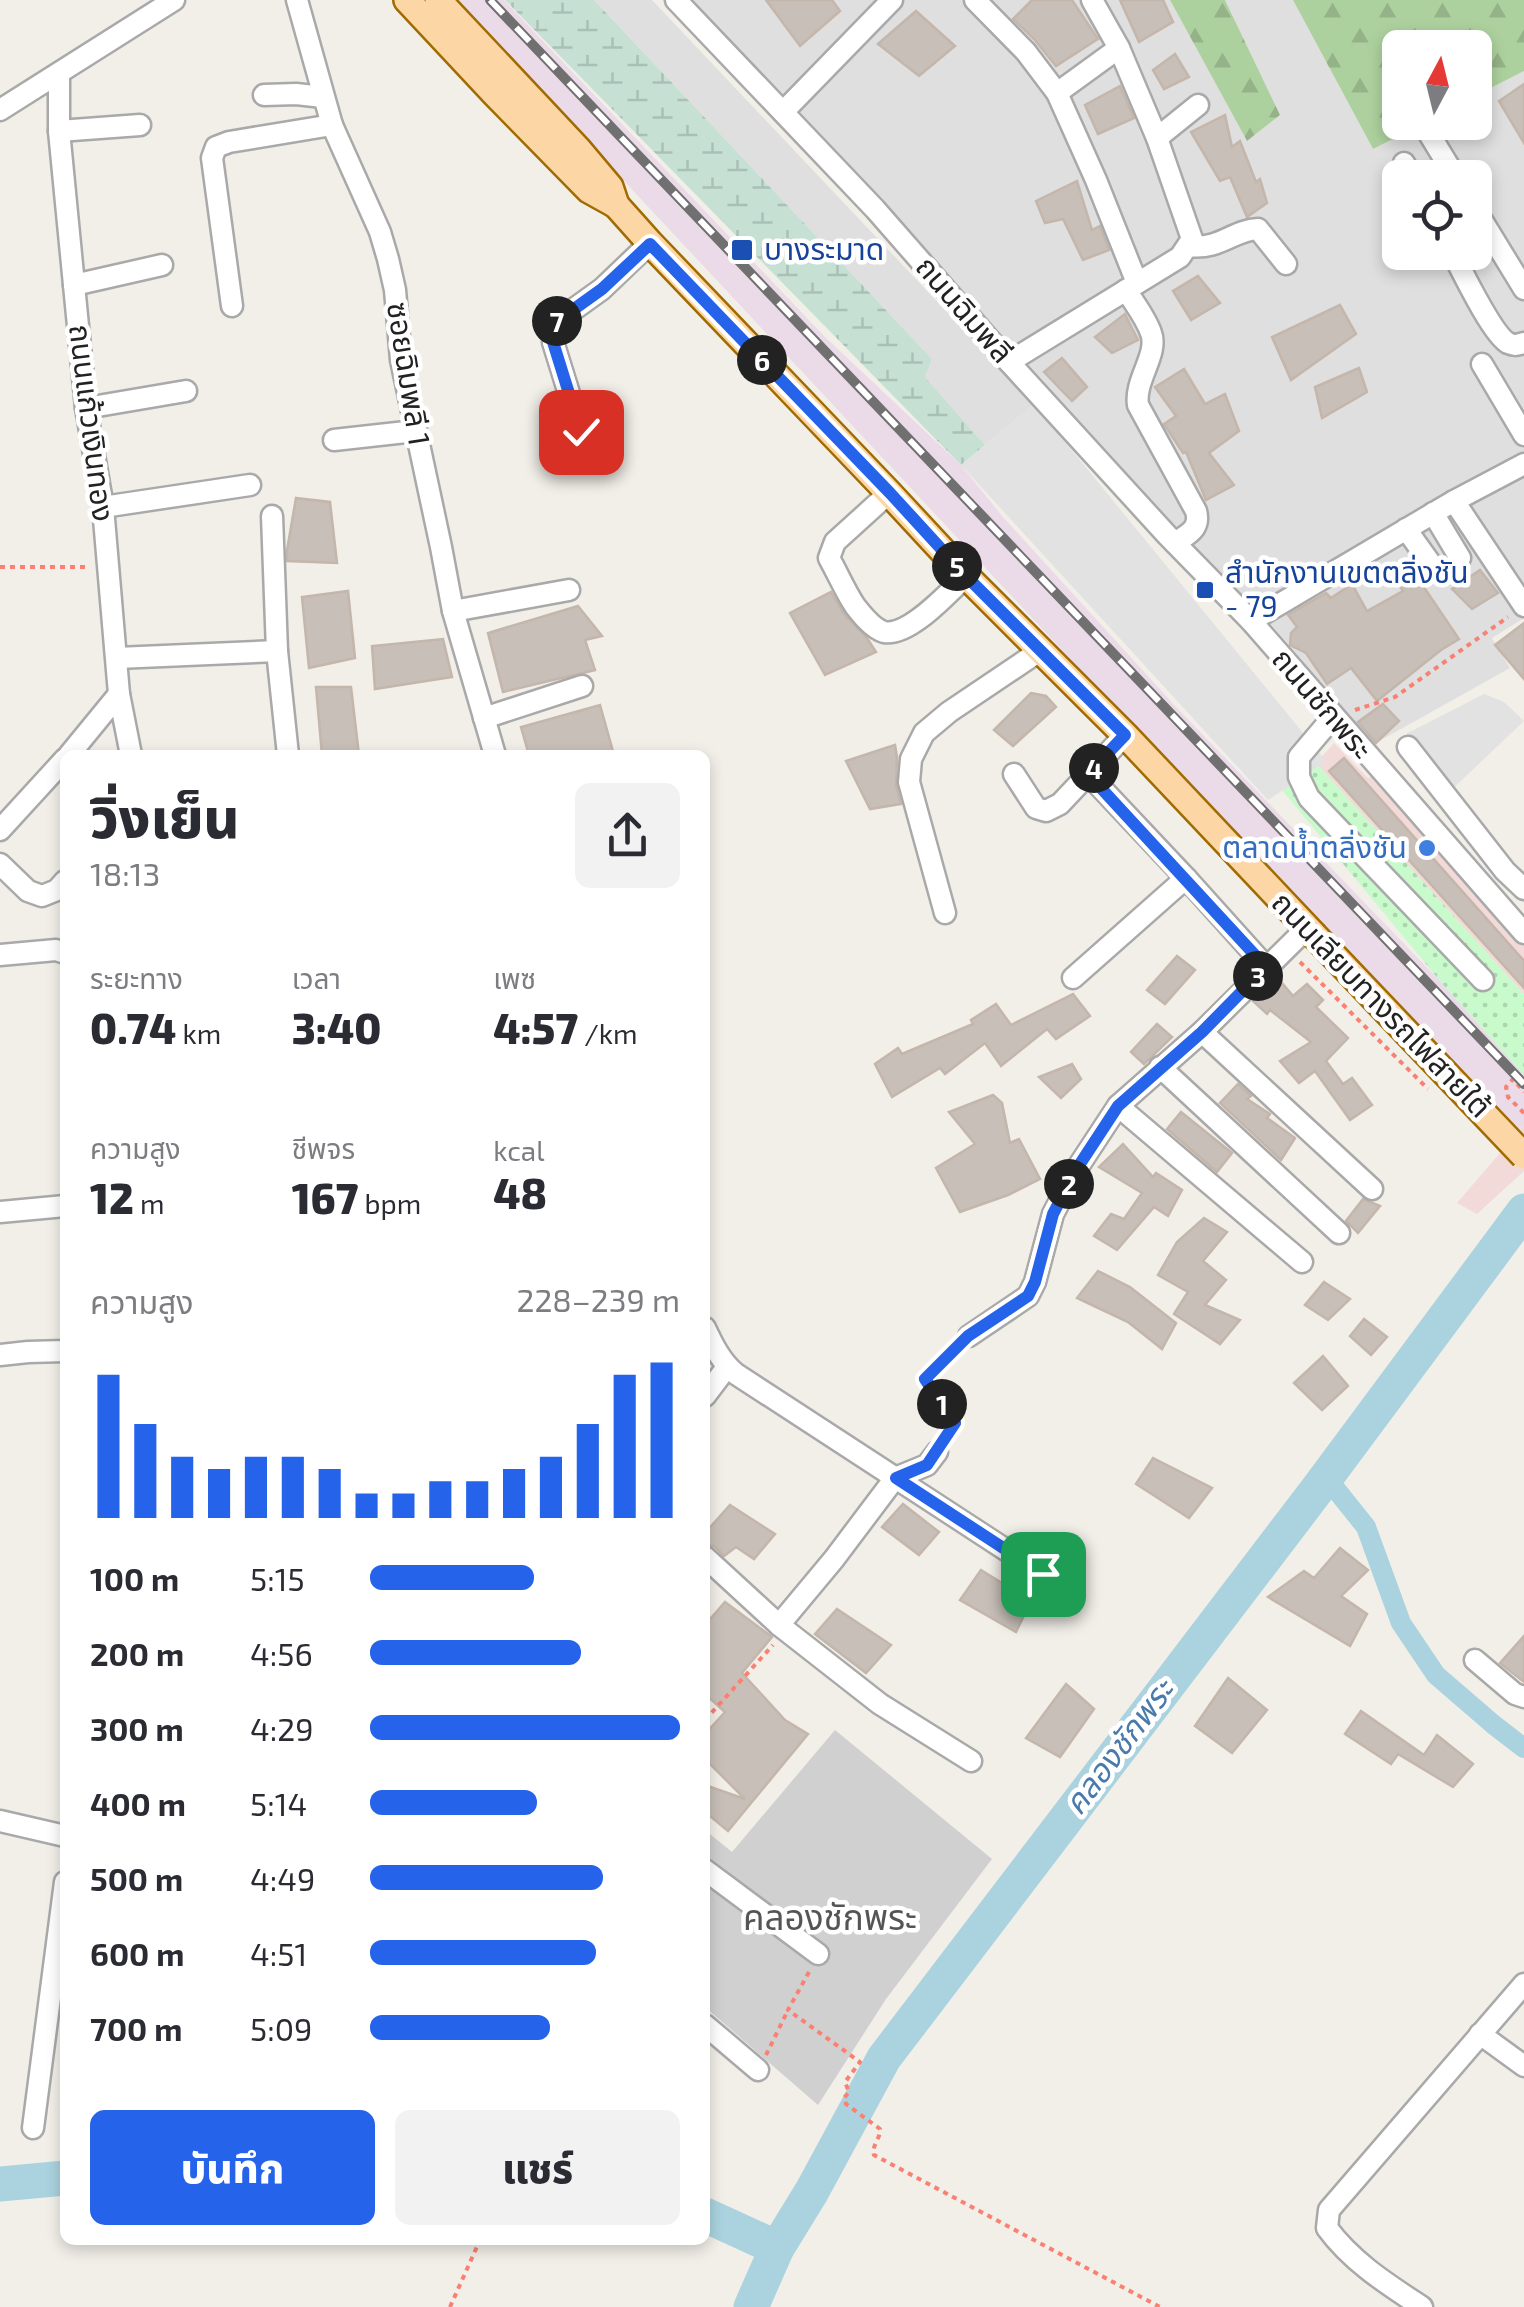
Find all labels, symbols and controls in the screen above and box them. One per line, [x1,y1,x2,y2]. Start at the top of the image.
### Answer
north arrow [1382,30,1492,140]
map controls [1382,30,1492,270]
button: locate [1382,160,1492,270]
place label: บางระมาด [764,230,884,266]
marker: บางระมาด [729,237,755,263]
street label: ถนนฉิมพลี [909,248,1022,369]
pin: 7 [532,296,582,346]
street label: ซอยฉิมพลี 1 [381,299,439,448]
text: 7 [550,304,564,338]
street label: ถนนแก้วเงินทอง [63,322,123,523]
pin: 6 [737,335,787,385]
text: 6 [754,343,770,377]
pin [539,390,624,475]
icon: check [554,405,609,460]
pin: 5 [932,541,982,591]
text: 5 [949,549,965,583]
place label: สำนักงานเขตตลิ่งชัน - 79 [1225,553,1469,623]
marker: สำนักงานเขตตลิ่งชัน - 79 [1194,579,1216,601]
street label: ถนนชักพระ [1266,640,1381,765]
pin: 4 [1069,743,1119,793]
text: 4 [1085,751,1103,785]
text: วิ่งเย็น [90,783,240,849]
button: share [575,783,680,888]
place label: ตลาดน้ำตลิ่งชัน [1222,827,1407,864]
marker: ตลาดน้ำตลิ่งชัน [1416,837,1438,859]
text: 18:13 [90,854,160,892]
street label: ถนนเลียบทางรถไฟสายใต้ [1266,883,1499,1124]
pin: 3 [1233,951,1283,1001]
text: 3 [1250,959,1266,993]
text: ระยะทาง [90,961,183,995]
text: เวลา [292,961,341,995]
text: เพซ [493,961,536,995]
text: 0.74 [90,1002,176,1052]
text: 3:40 [292,1002,381,1052]
text: 4:57 [493,1002,578,1052]
text: km [176,1016,221,1050]
text: /km [578,1016,637,1050]
text: ความสูง [90,1131,181,1165]
text: ชีพจร [292,1131,355,1165]
text: kcal [493,1133,545,1167]
pin: 2 [1044,1159,1094,1209]
text: 48 [493,1167,547,1217]
text: 2 [1061,1167,1077,1201]
text: 12 [90,1172,134,1222]
text: 167 [292,1172,358,1222]
text: m [134,1186,165,1220]
text: bpm [358,1186,421,1220]
text: 228–239 m [516,1280,680,1318]
text: ความสูง [90,1282,194,1320]
pin: 1 [917,1379,967,1429]
text: 1 [936,1387,948,1421]
pin [1001,1532,1086,1617]
icon: arrive [1016,1547,1071,1602]
text: 100 m [90,1559,179,1597]
text: 5:15 [250,1559,305,1597]
text: 200 m [90,1634,184,1672]
text: 4:56 [250,1634,313,1672]
water label: คลองชักพระ [1054,1669,1182,1821]
text: 300 m [90,1709,184,1747]
text: 4:29 [250,1709,314,1747]
text: 400 m [90,1784,186,1822]
text: 5:14 [250,1784,307,1822]
text: 500 m [90,1859,183,1897]
text: 4:49 [250,1859,315,1897]
district label: คลองชักพระ [743,1895,917,1937]
text: 600 m [90,1934,184,1972]
text: 4:51 [250,1934,307,1972]
text: 700 m [90,2009,182,2047]
text: 5:09 [250,2009,312,2047]
button: บันทึก [90,2110,375,2225]
button: แชร์ [395,2110,680,2225]

